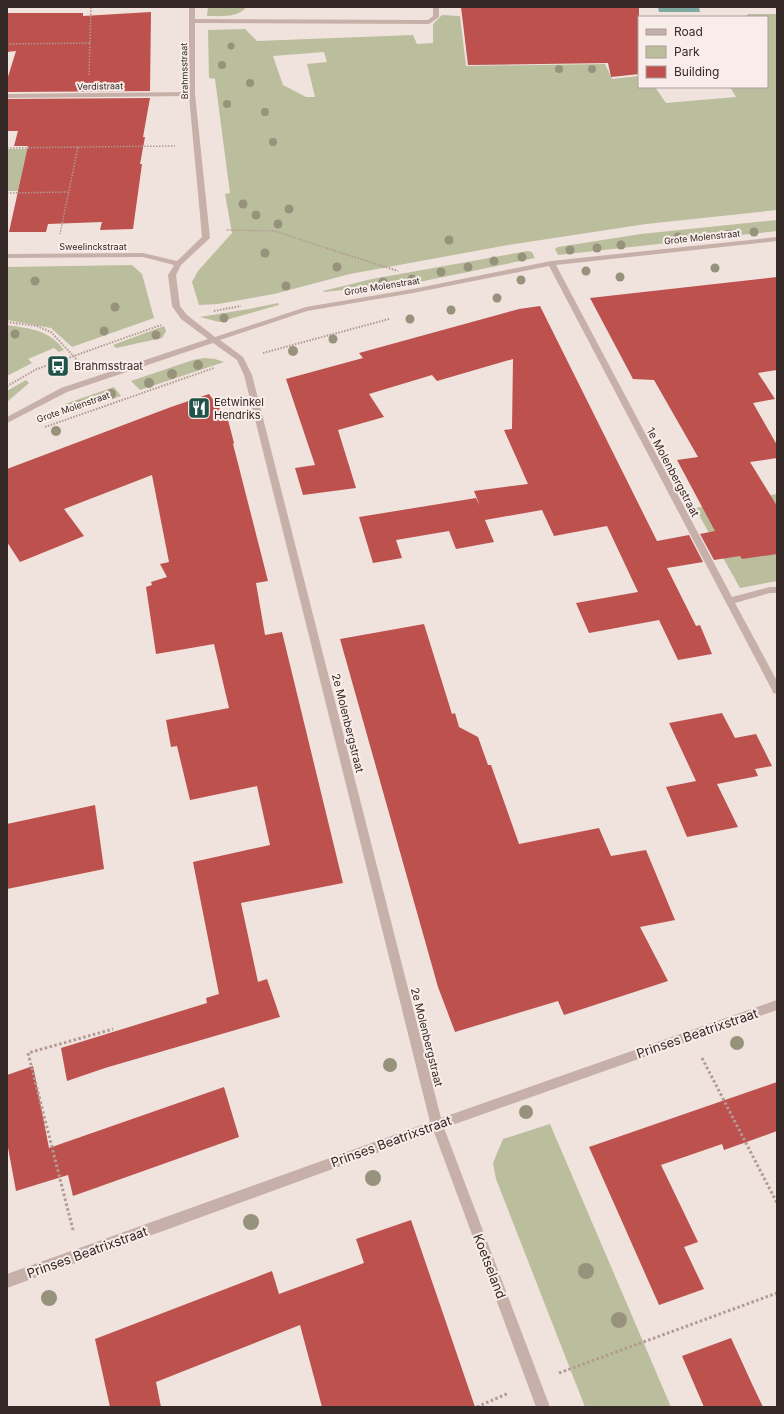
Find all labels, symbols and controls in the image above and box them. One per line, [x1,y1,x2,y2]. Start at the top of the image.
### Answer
legend [638,16,768,88]
text: Road [674,24,703,39]
street label: Brahmsstraat [178,43,190,99]
text: Park [674,44,700,59]
text: Building [674,64,719,79]
street label: Verdistraat [77,80,123,92]
street label: Grote Molenstraat [663,228,741,246]
street label: Sweelinckstraat [59,241,127,252]
street label: Grote Molenstraat [343,275,421,297]
bus stop icon: Brahmsstraat [45,353,71,379]
place label: Brahmsstraat [74,359,143,373]
street label: Grote Molenstraat [35,389,111,425]
restaurant icon: Eetwinkel Hendriks [186,395,212,421]
place label: Eetwinkel Hendriks [214,395,264,422]
street label: 1e Molenbergstraat [643,425,703,520]
street label: 2e Molenbergstraat [329,672,367,774]
street label: 2e Molenbergstraat [408,986,446,1088]
street label: Prinses Beatrixstraat [634,1005,760,1061]
street label: Prinses Beatrixstraat [329,1112,453,1170]
street label: Prinses Beatrixstraat [25,1223,149,1281]
street label: Koetseland [470,1231,510,1301]

